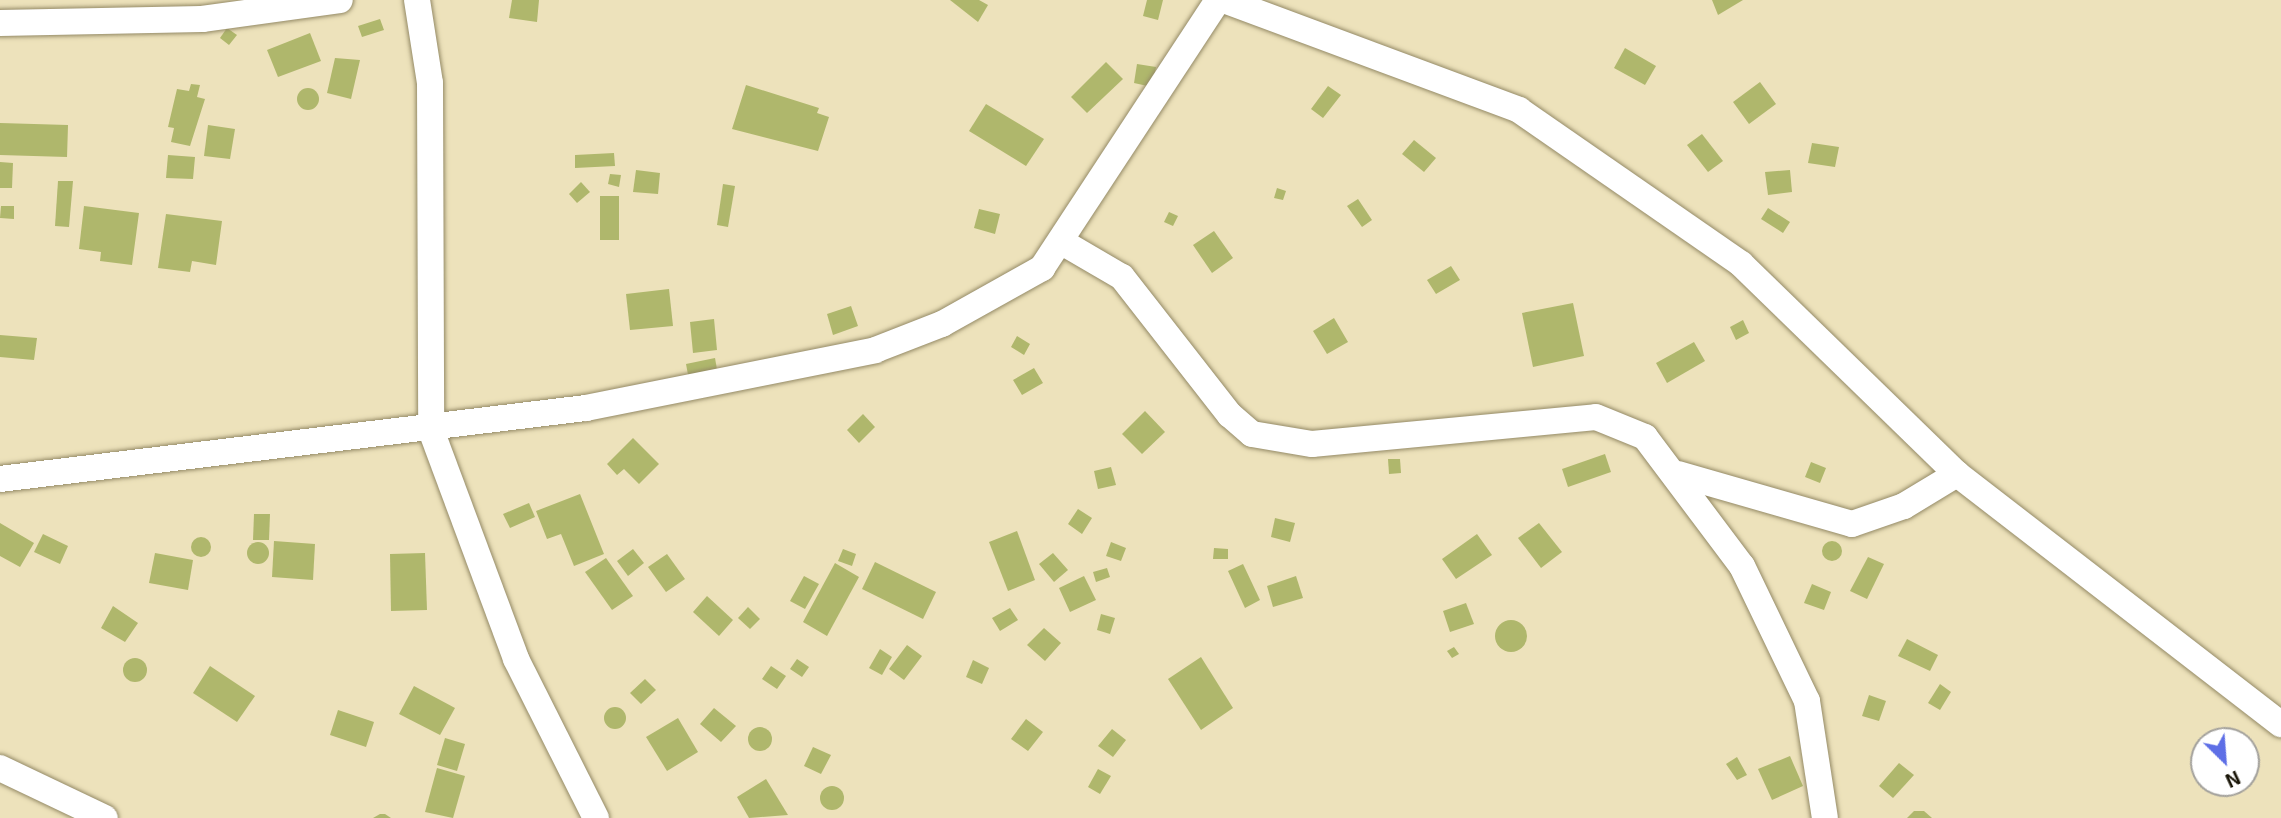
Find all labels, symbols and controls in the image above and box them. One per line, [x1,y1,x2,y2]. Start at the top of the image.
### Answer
north arrow [2190,727,2260,797]
text: N [2222,766,2244,793]

